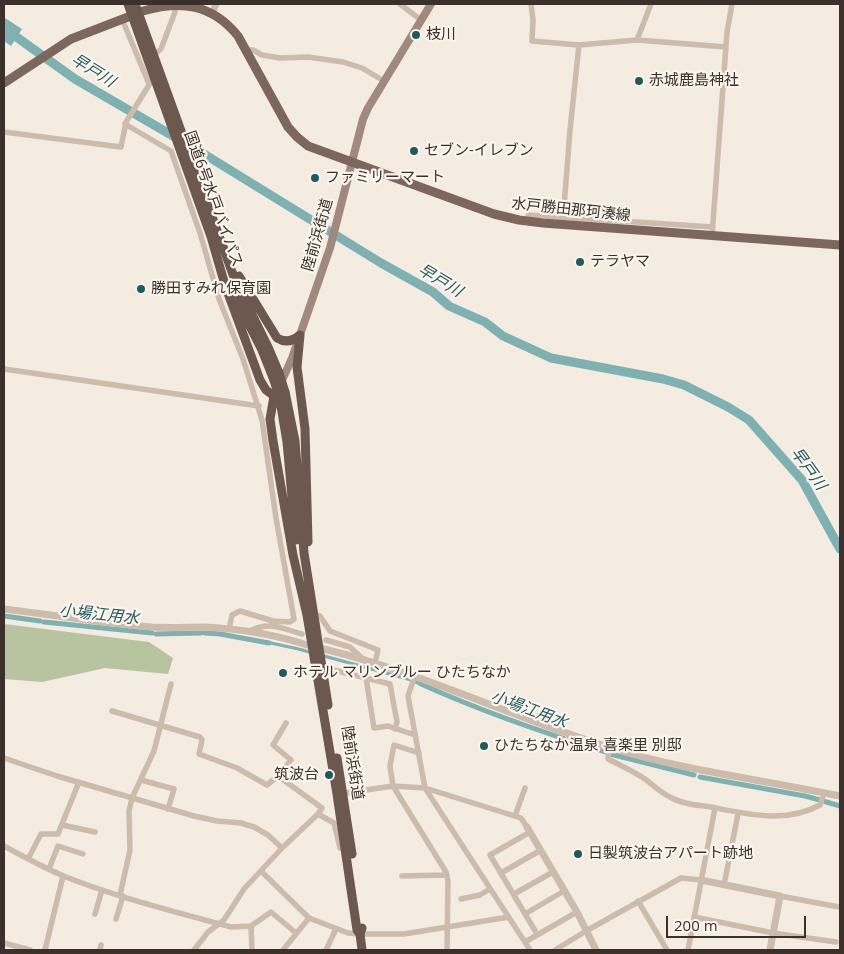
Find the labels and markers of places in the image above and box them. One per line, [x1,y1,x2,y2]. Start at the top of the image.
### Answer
place label: 枝川 [426,26,456,44]
marker: 枝川 [410,29,422,41]
place label: 赤城鹿島神社 [649,72,739,90]
marker: 赤城鹿島神社 [633,75,645,87]
place label: セブン-イレブン [424,142,534,160]
marker: セブン-イレブン [408,145,420,157]
place label: ファミリーマート [325,169,445,187]
marker: ファミリーマート [309,172,321,184]
place label: テラヤマ [590,253,650,271]
marker: テラヤマ [574,256,586,268]
place label: 勝田すみれ保育園 [151,280,271,298]
marker: 勝田すみれ保育園 [135,283,147,295]
place label: ホテル マリンブルー ひたちなか [293,664,511,682]
marker: ホテル マリンブルー ひたちなか [277,667,289,679]
place label: ひたちなか温泉 喜楽里 別邸 [494,737,682,755]
marker: ひたちなか温泉 喜楽里 別邸 [478,740,490,752]
place label: 筑波台 [274,766,319,784]
marker: 筑波台 [323,769,335,781]
place label: 日製筑波台アパート跡地 [588,845,753,863]
marker: 日製筑波台アパート跡地 [572,848,584,860]

